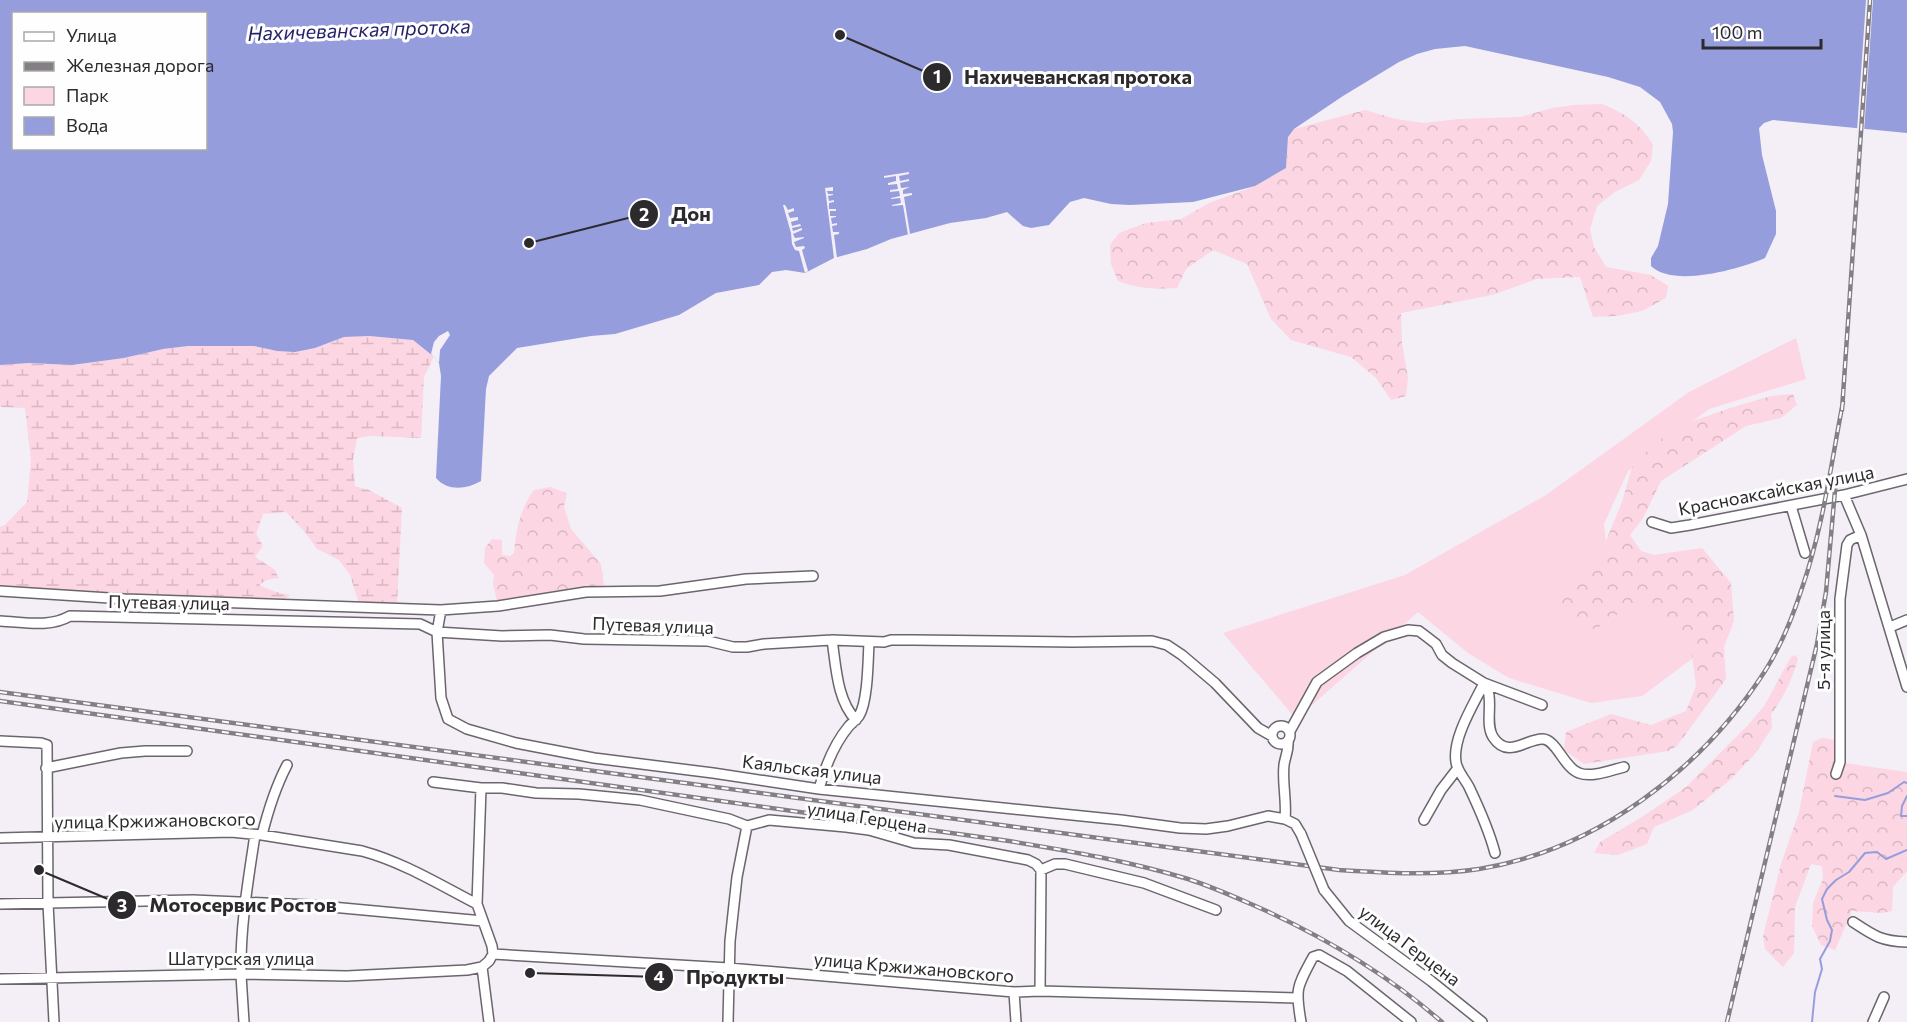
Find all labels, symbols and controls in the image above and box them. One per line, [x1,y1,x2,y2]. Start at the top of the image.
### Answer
legend [12,12,207,150]
scale bar [1703,12,1822,50]
water label: Нахичеванская протока [247,13,471,45]
text: 100 m [1712,21,1762,43]
text: Улица [66,24,117,46]
text: Железная дорога [66,54,214,76]
callout: Нахичеванская протока [922,58,1204,96]
text: Нахичеванская протока [964,64,1192,88]
text: 1 [933,65,941,87]
text: Парк [66,84,109,106]
text: Вода [66,114,108,136]
callout: Дон [629,195,722,233]
text: Дон [671,201,711,225]
text: 2 [639,203,649,225]
street label: Красноаксайская улица [1676,460,1876,520]
street label: Путевая улица [108,590,230,614]
street label: 5-я улица [1812,610,1834,690]
street label: Путевая улица [592,612,714,638]
street label: Каяльская улица [741,750,883,788]
street label: улица Герцена [806,797,928,837]
street label: улица Кржижановского [54,807,256,833]
callout: Мотосервис Ростов [107,886,349,924]
text: Мотосервис Ростов [149,892,337,916]
text: 3 [117,894,127,916]
street label: улица Герцена [1355,900,1465,990]
street label: Шатурская улица [168,947,314,969]
street label: улица Кржижановского [813,947,1015,987]
callout: Продукты [644,958,797,996]
text: Продукты [686,964,784,988]
text: 4 [653,965,665,987]

